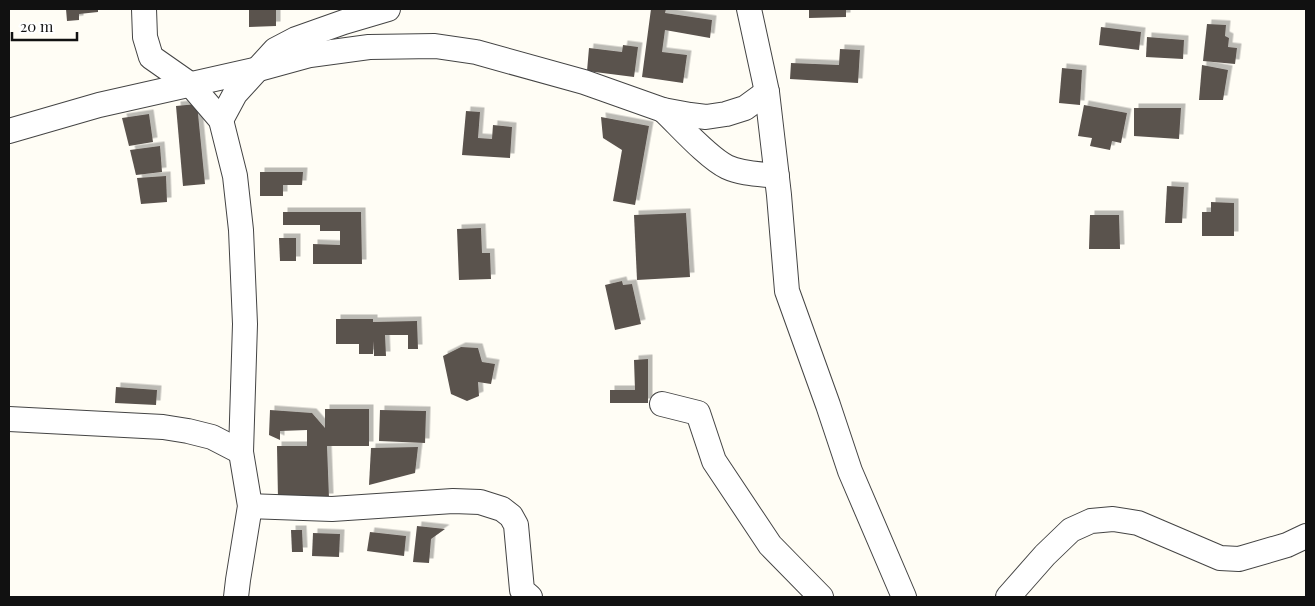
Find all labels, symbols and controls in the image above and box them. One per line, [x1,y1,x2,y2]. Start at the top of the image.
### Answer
scale bar [12,10,78,42]
text: 20 m [20,16,54,36]

